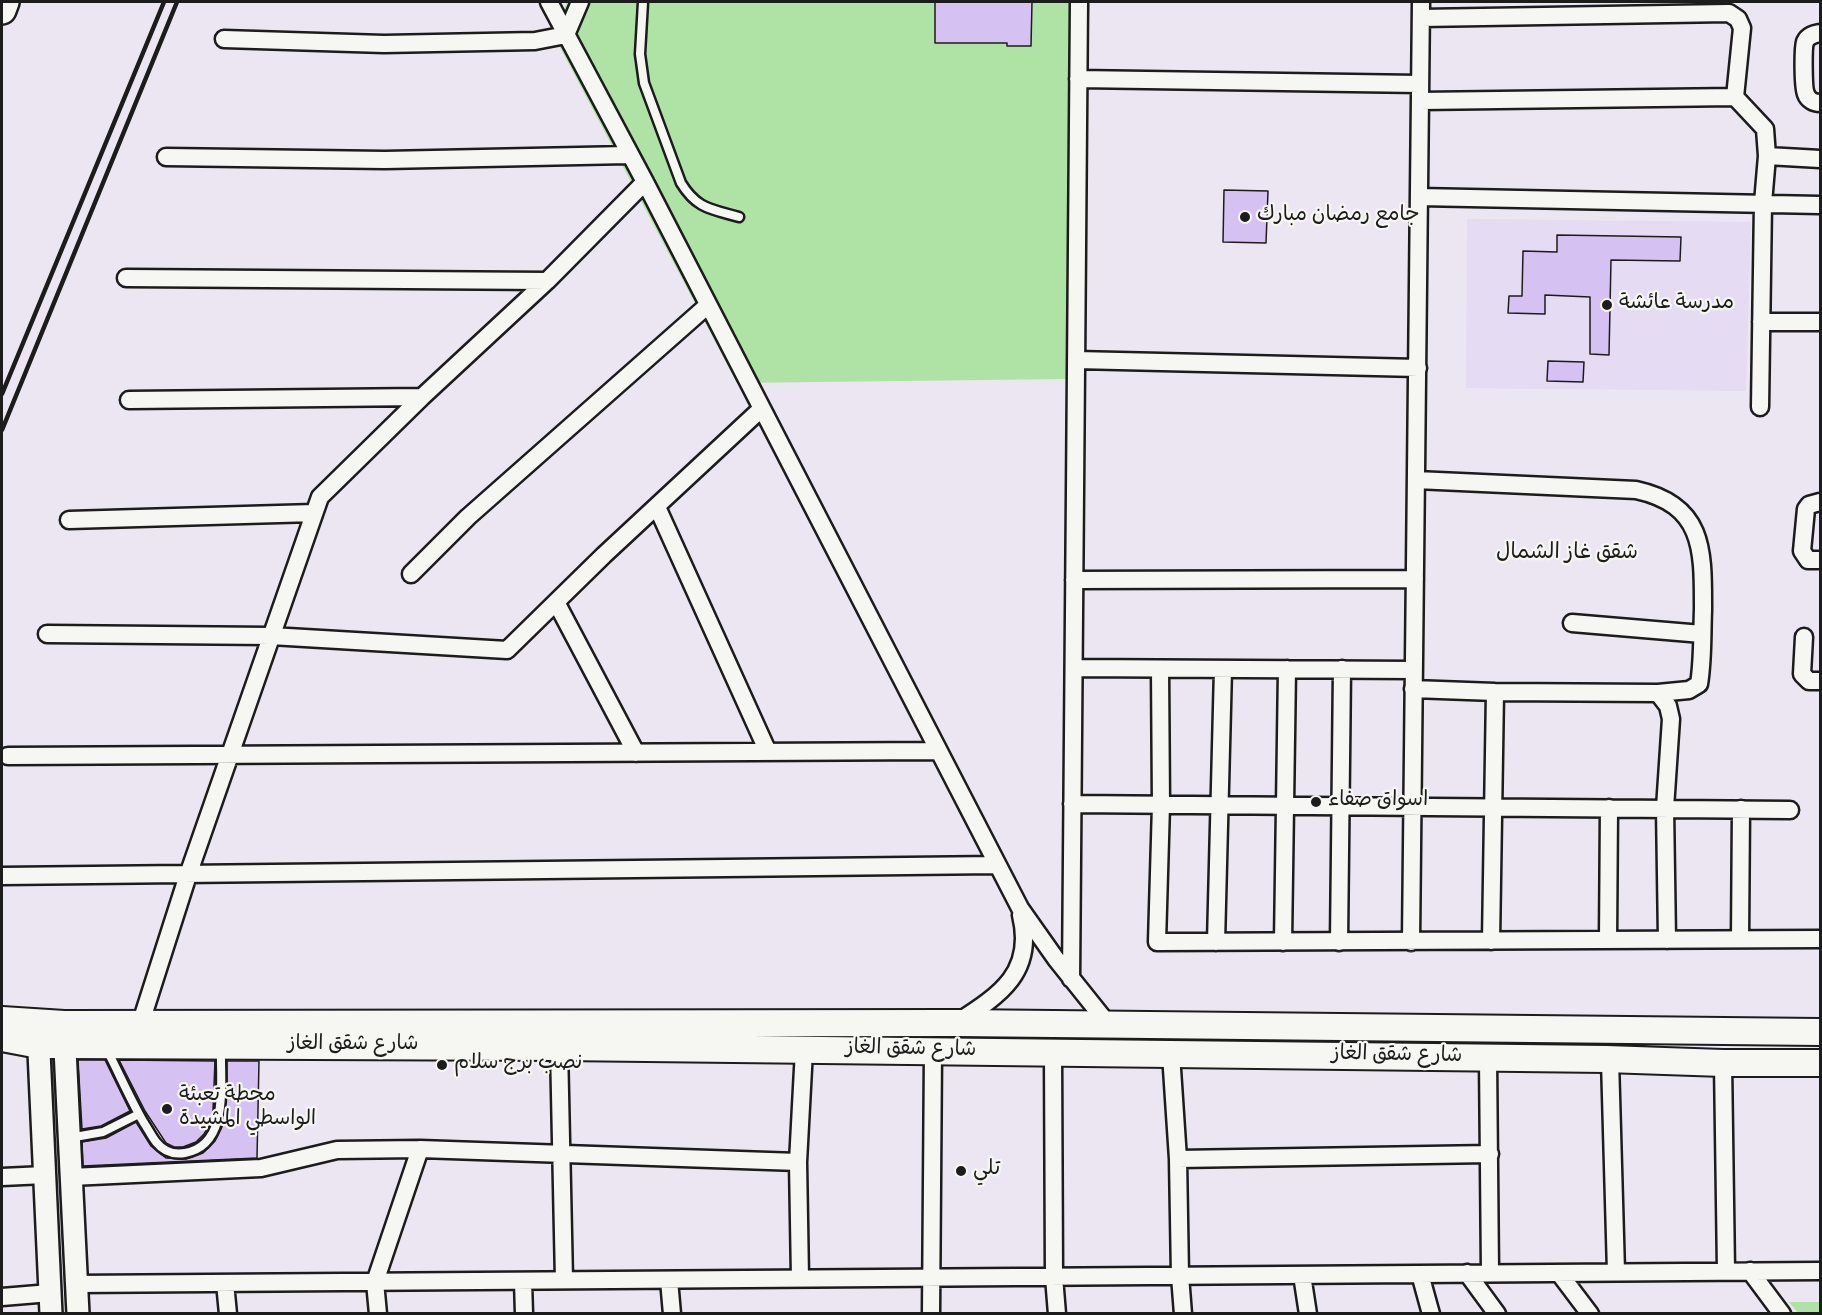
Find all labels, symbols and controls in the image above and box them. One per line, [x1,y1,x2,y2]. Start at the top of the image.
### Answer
place label: جامع رمضان مبارك [1257,204,1420,230]
marker: جامع رمضان مبارك [1238,210,1252,224]
place label: مدرسة عائشة [1619,292,1734,318]
marker: مدرسة عائشة [1600,298,1614,312]
district label: شقق غاز الشمال [1496,542,1638,568]
place label: اسواق صفاء [1328,789,1428,815]
marker: اسواق صفاء [1309,795,1323,809]
street label: شارع شقق الغاز [288,1033,418,1059]
street label: شارع شقق الغاز [845,1037,977,1065]
street label: شارع شقق الغاز [1331,1043,1463,1071]
place label: نصب برج سلام [454,1052,582,1078]
marker: نصب برج سلام [435,1058,449,1072]
place label: محطة تعبئة الواسطي المشيدة [179,1084,316,1134]
marker: محطة تعبئة الواسطي المشيدة [160,1102,174,1116]
place label: تلي [973,1158,1000,1184]
marker: تلي [954,1164,968,1178]

